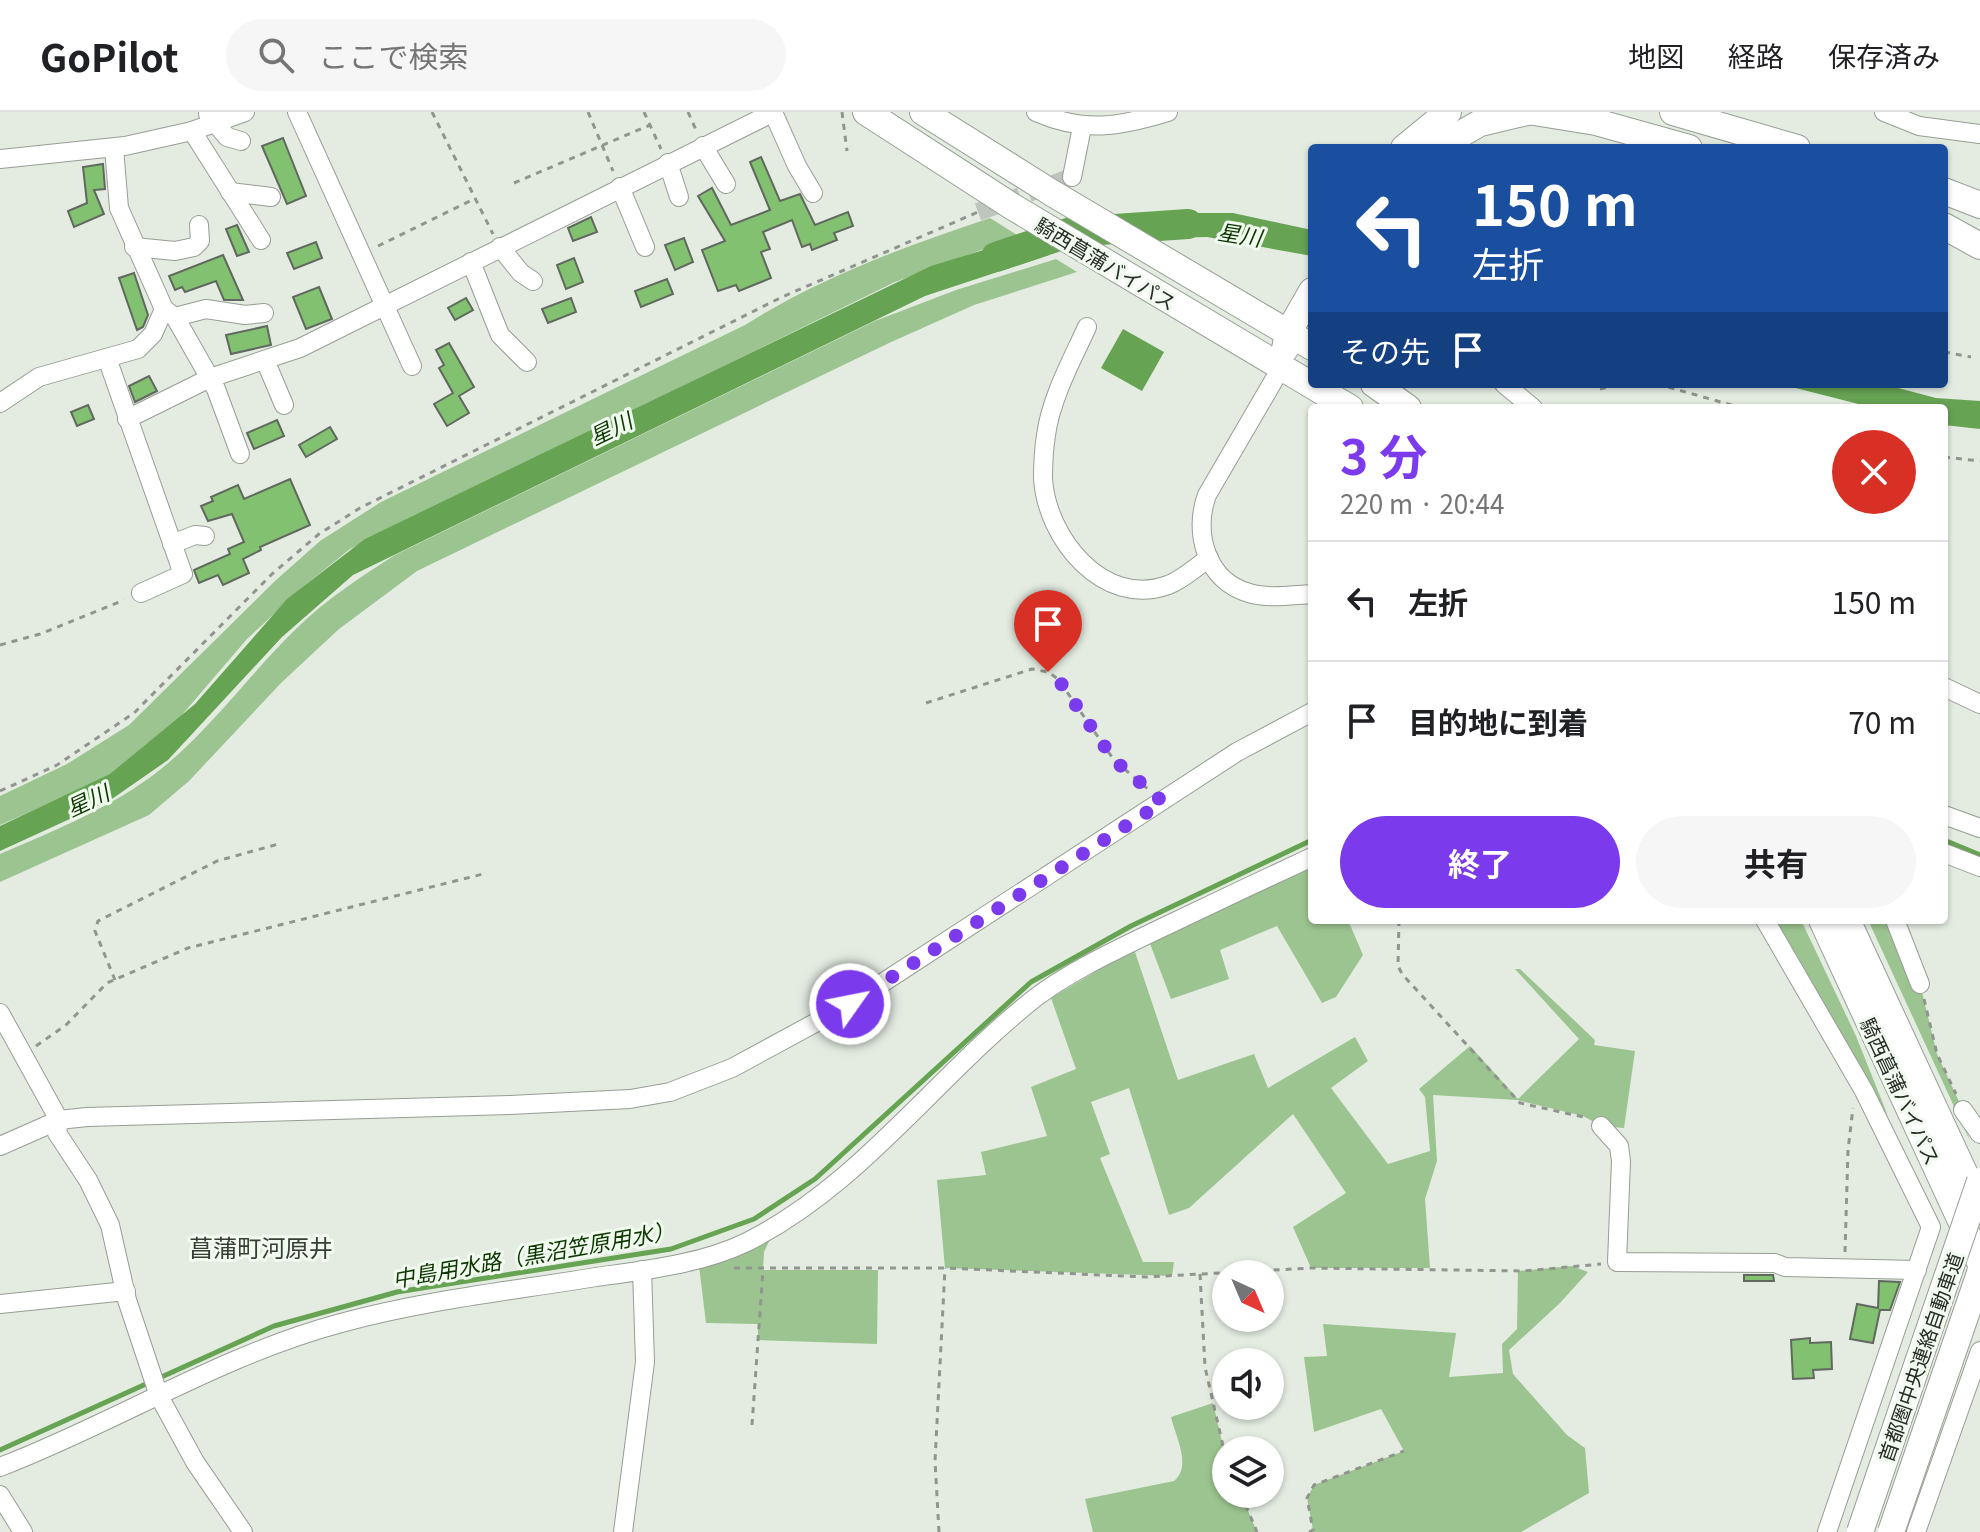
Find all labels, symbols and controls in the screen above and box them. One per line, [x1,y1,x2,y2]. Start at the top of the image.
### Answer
search box [226,19,786,91]
text: GoPilot [40,28,178,83]
icon: search [254,33,298,77]
text: ここで検索 [318,33,468,77]
text: 地図 [1628,35,1684,75]
text: 経路 [1728,35,1784,75]
text: 保存済み [1828,35,1940,75]
text: 150 m [1472,161,1638,242]
icon: left [1340,176,1444,280]
street label: 騎西菖蒲バイパス [1030,209,1182,317]
water label: 星川 [1216,214,1266,253]
text: 左折 [1472,236,1544,288]
text: その先 [1340,328,1430,372]
icon: arrive [1446,328,1490,372]
water label: 星川 [583,402,639,451]
text: 3 分 [1340,419,1427,489]
button: close [1832,430,1916,514]
text: 220 m · 20:44 [1340,484,1504,521]
icon: left [1340,579,1384,623]
text: 左折 [1408,579,1468,623]
text: 150 m [1832,579,1916,623]
pin [1014,590,1082,672]
icon: arrive [1026,602,1070,646]
icon: arrive [1340,699,1384,743]
text: 目的地に到着 [1408,699,1588,743]
text: 70 m [1848,699,1916,743]
water label: 星川 [60,774,116,823]
button: 終了 [1340,816,1620,908]
button: 共有 [1636,816,1916,908]
position arrow [808,962,892,1046]
street label: 騎西菖蒲バイパス [1854,1013,1948,1169]
water label: 中島用水路（黒沼笠原用水） [389,1212,677,1294]
district label: 菖蒲町河原井 [189,1229,333,1264]
street label: 首都圏中央連絡自動車道 [1870,1248,1970,1466]
north arrow [1212,1260,1284,1332]
map controls [1212,1260,1284,1508]
button: sound [1212,1348,1284,1420]
button: layers [1212,1436,1284,1508]

